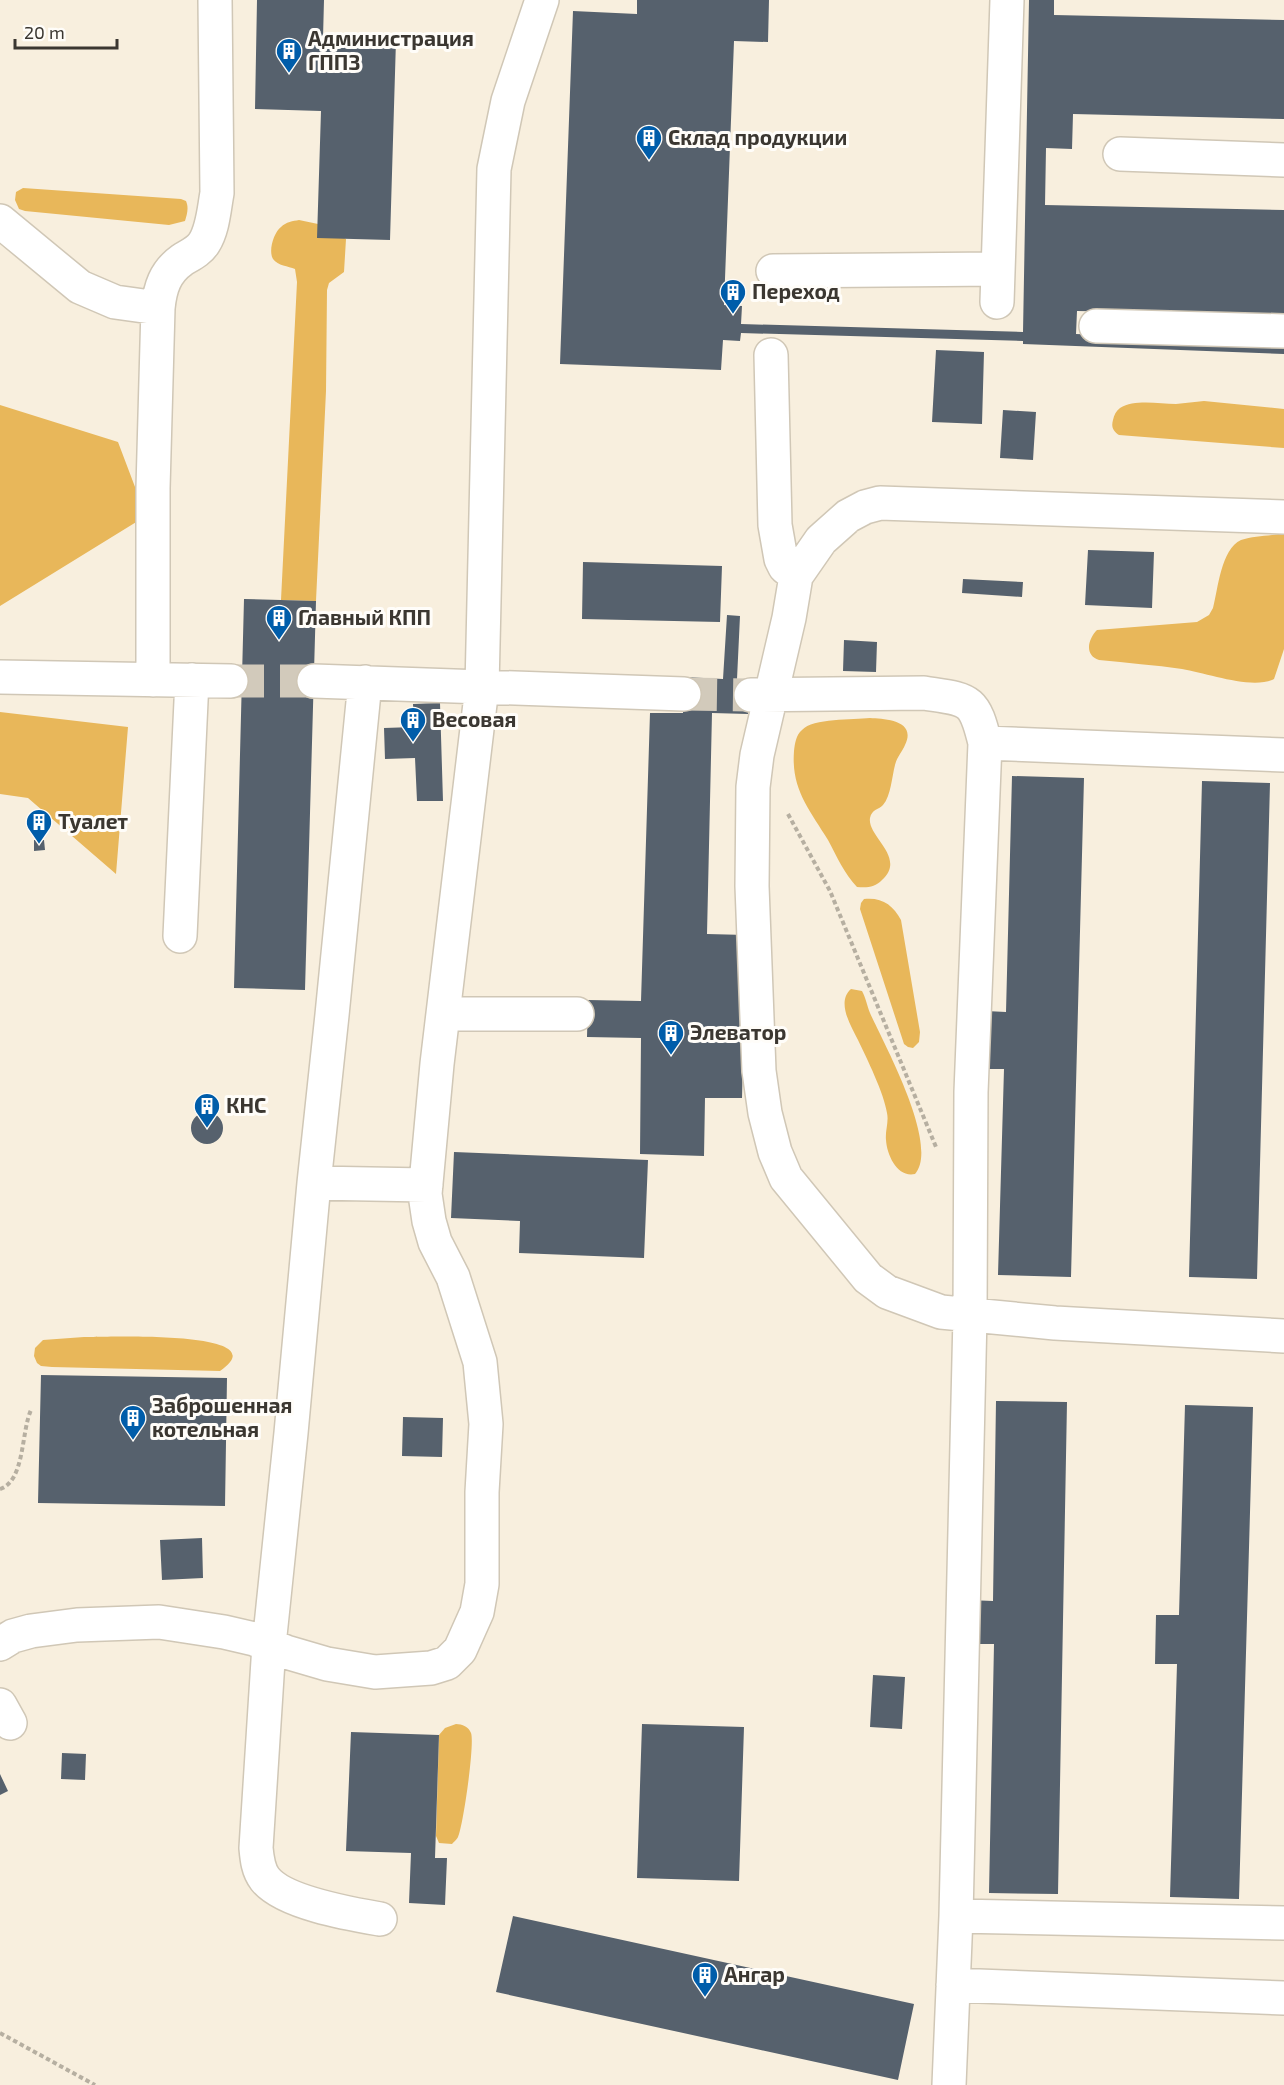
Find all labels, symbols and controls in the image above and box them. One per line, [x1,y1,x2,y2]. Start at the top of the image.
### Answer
scale bar [15,12,117,50]
text: 20 m [24,21,65,43]
place label: Администрация ГППЗ [308,25,474,74]
building icon: Администрация ГППЗ [274,36,304,74]
building icon: Склад продукции [634,123,664,161]
place label: Склад продукции [668,124,847,149]
building icon: Переход [718,277,748,315]
place label: Переход [752,278,840,303]
building icon: Главный КПП [264,603,294,641]
place label: Главный КПП [298,604,431,629]
building icon: Весовая [398,705,428,743]
place label: Весовая [432,706,516,731]
building icon: Туалет [24,807,54,845]
place label: Туалет [58,808,128,833]
building icon: Элеватор [656,1018,686,1056]
place label: Элеватор [690,1019,786,1044]
building icon: КНС [192,1091,222,1129]
place label: КНС [226,1092,266,1117]
place label: Заброшенная котельная [152,1392,292,1441]
building icon: Заброшенная котельная [118,1403,148,1441]
building icon: Ангар [690,1960,720,1998]
place label: Ангар [724,1961,785,1986]

